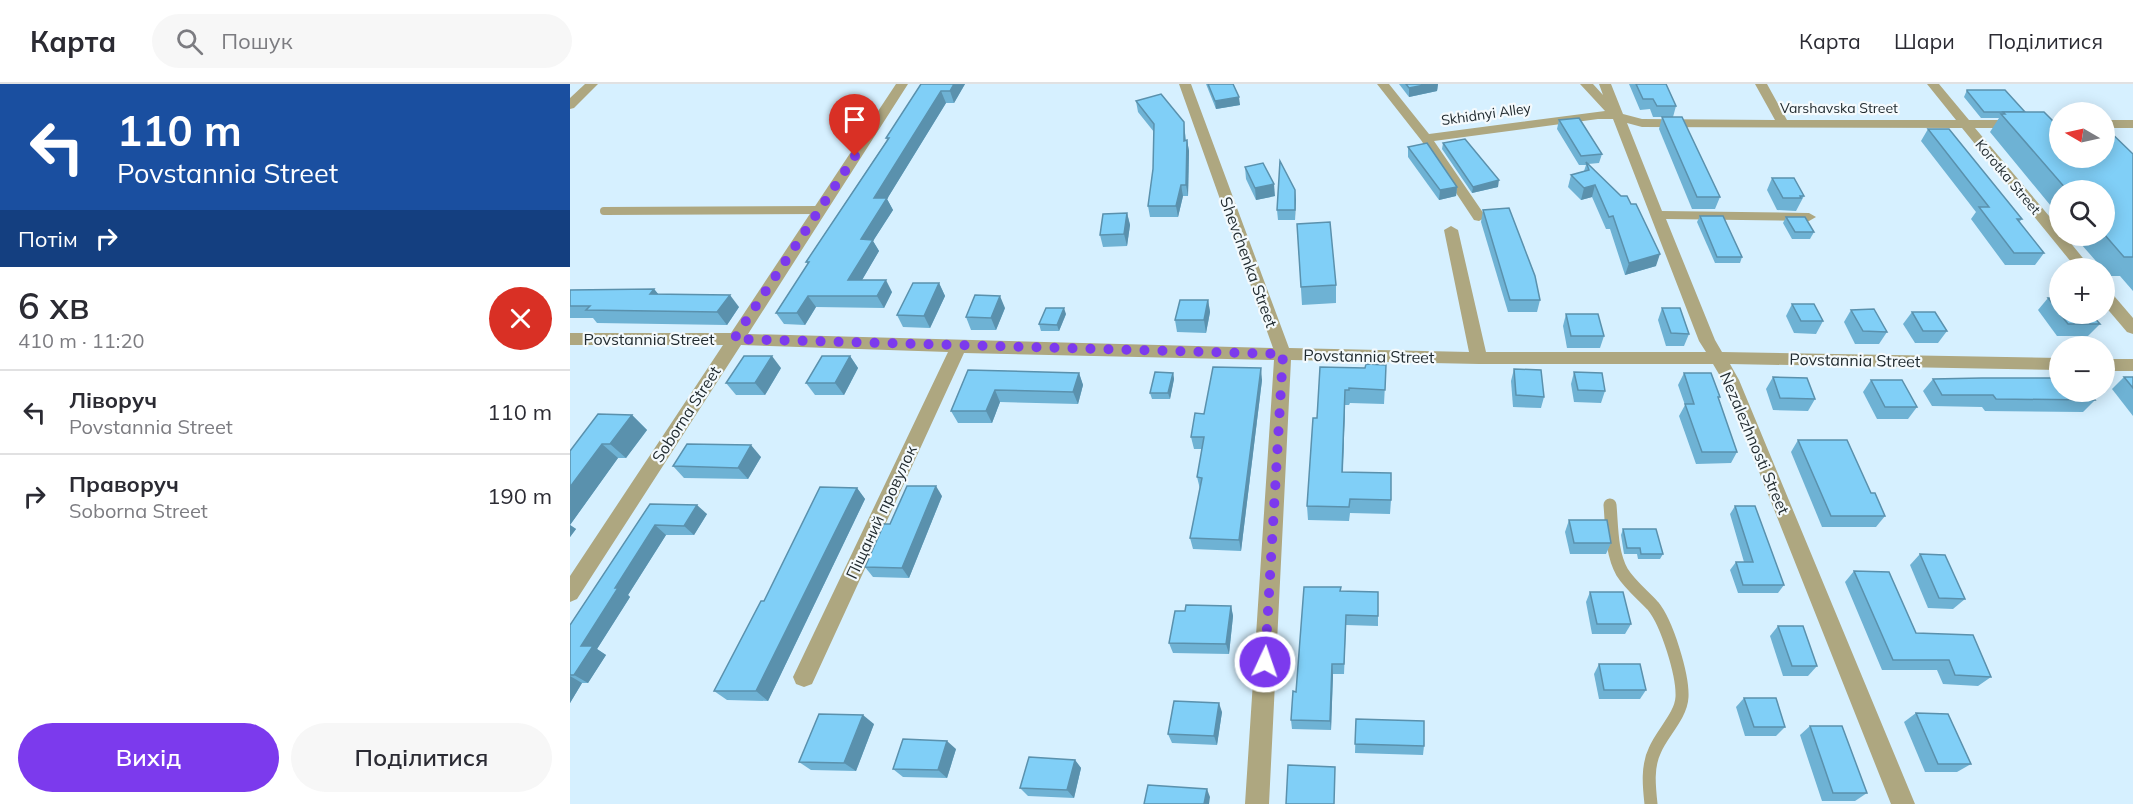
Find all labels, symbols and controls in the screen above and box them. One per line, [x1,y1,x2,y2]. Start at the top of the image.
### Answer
search box [152,14,572,68]
text: Карта [30,24,116,59]
icon: search [173,25,206,58]
text: Пошук [221,27,292,55]
text: Карта [1799,28,1861,54]
text: Шари [1894,28,1955,54]
text: Поділитися [1988,28,2103,54]
pin [829,94,880,156]
street label: Skhidnyi Alley [1440,99,1533,129]
street label: Varshavska Street [1780,99,1898,117]
north arrow [2049,102,2115,168]
map controls [2049,102,2115,402]
icon: arrive [838,103,871,136]
text: 110 m [117,104,242,157]
icon: left [18,108,96,186]
street label: Korotka Street [1971,136,2045,218]
text: Povstannia Street [117,156,338,190]
button: search [2049,180,2115,246]
street label: Shevchenka Street [1216,194,1282,331]
icon: right [90,222,123,255]
text: Потім [18,225,78,253]
button: + [2049,258,2115,324]
text: 6 хв [18,283,90,328]
button: close [489,287,552,350]
text: 410 m · 11:20 [18,328,144,353]
street label: Povstannia Street [583,329,715,349]
button: − [2049,336,2115,402]
street label: Povstannia Street [1303,345,1435,367]
street label: Povstannia Street [1789,349,1921,371]
street label: Soborna Street [647,362,725,466]
street label: Nezalezhnosti Street [1716,369,1794,518]
text: Ліворуч [69,386,157,414]
icon: left [18,396,51,429]
text: 110 m [487,398,552,426]
text: Povstannia Street [69,414,233,439]
street label: Піщаний провулок [841,442,921,582]
text: Праворуч [69,470,179,498]
icon: right [18,480,51,513]
text: 190 m [487,482,552,510]
text: Soborna Street [69,498,208,523]
position arrow [1233,630,1297,694]
button: Вихід [18,723,279,792]
button: Поділитися [291,723,552,792]

